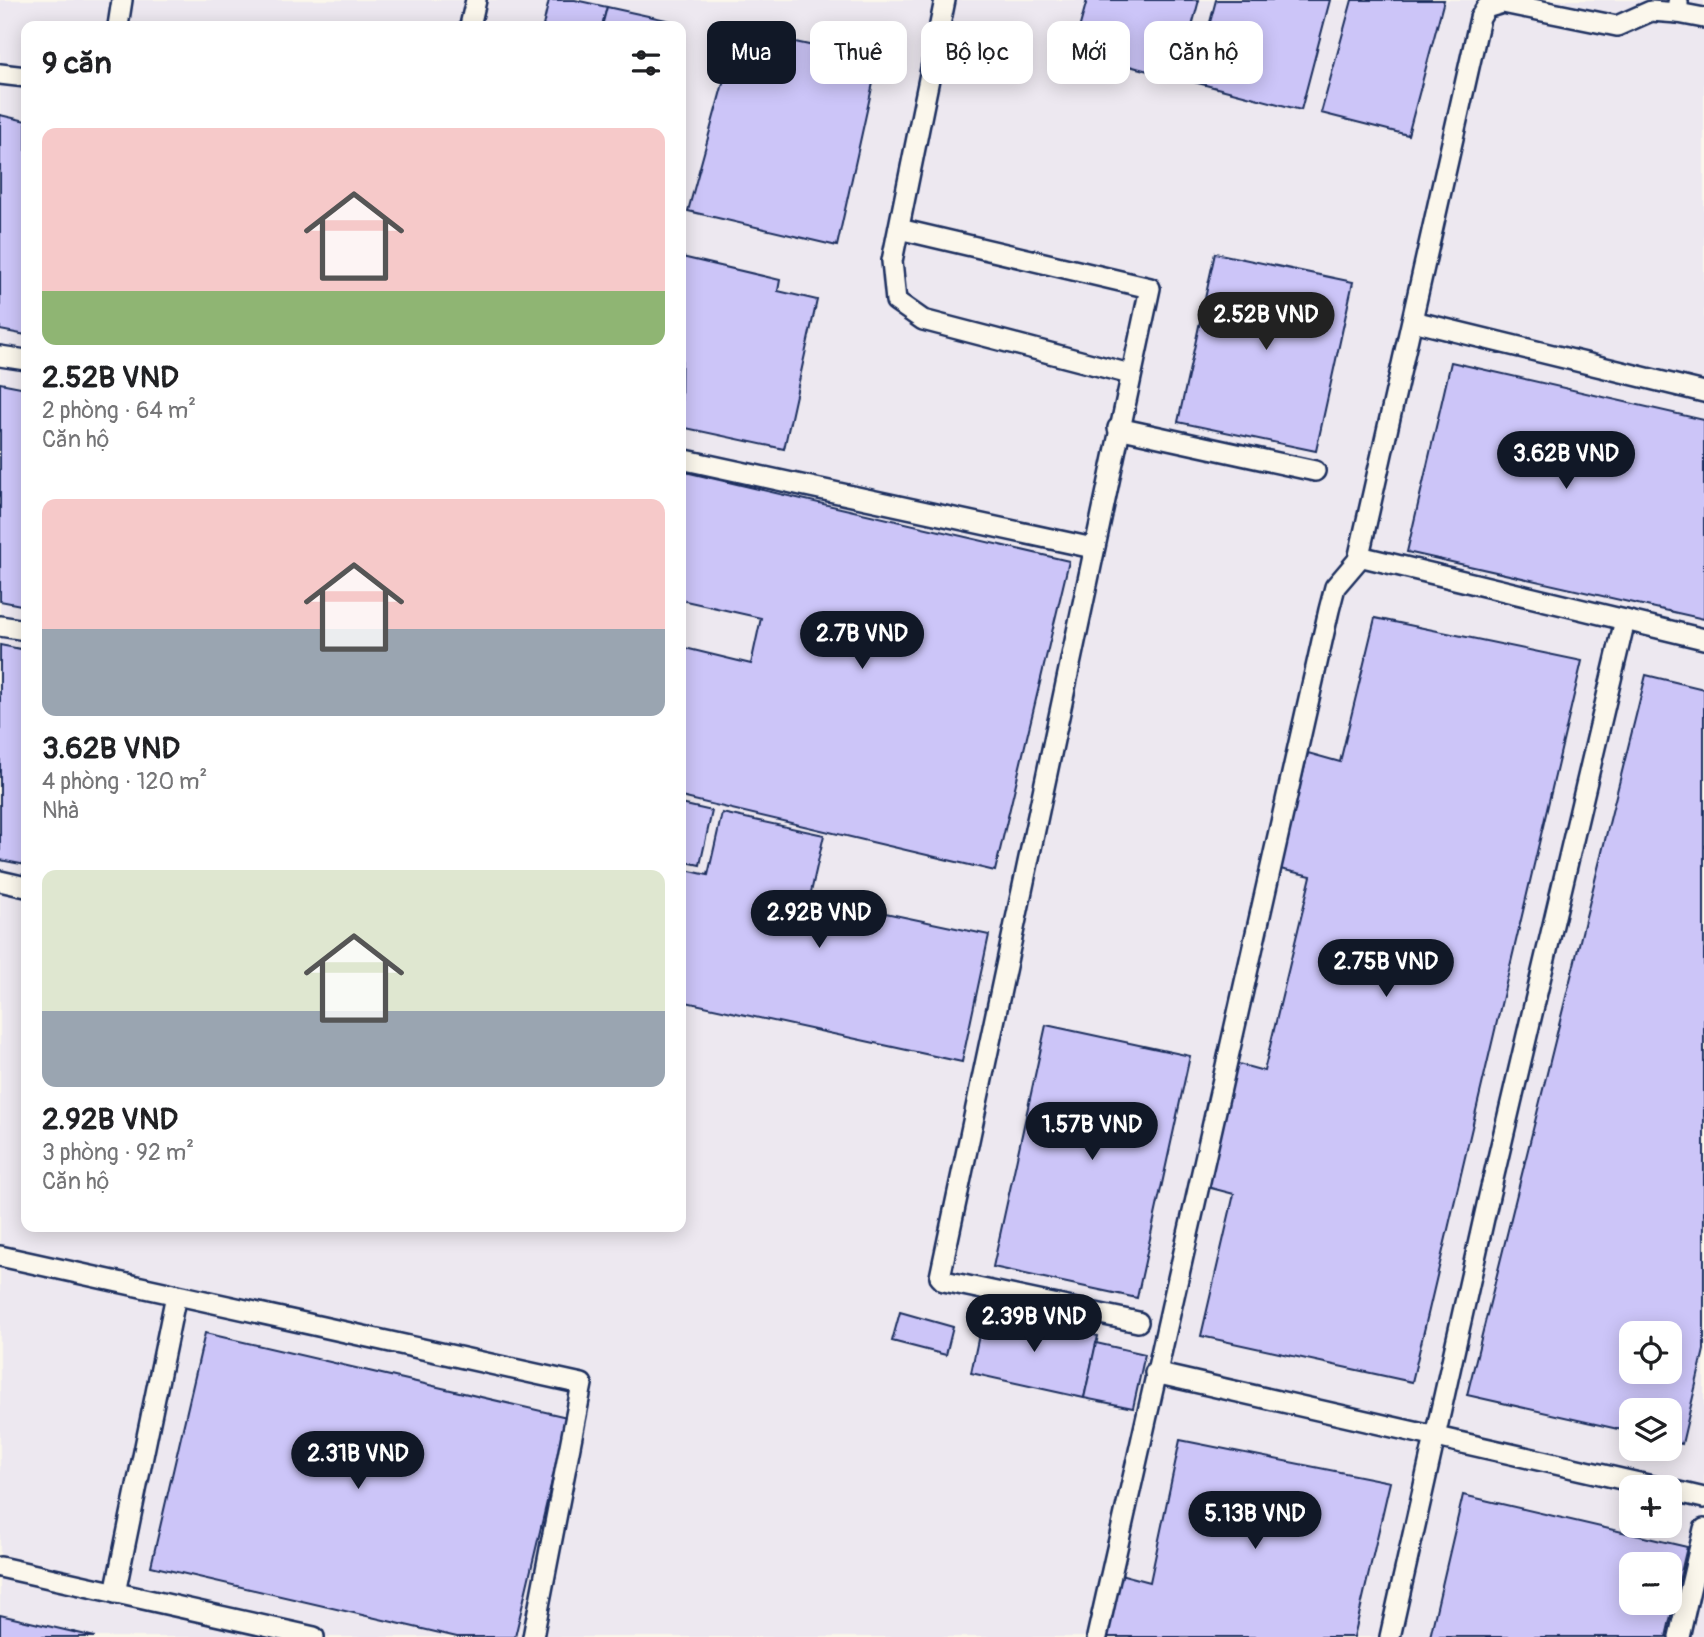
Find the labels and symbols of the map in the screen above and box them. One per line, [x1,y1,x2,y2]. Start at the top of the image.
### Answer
pin: 2.52B VND [1186,292,1346,352]
pin: 3.62B VND [1486,432,1646,491]
pin: 2.7B VND [790,612,934,671]
pin: 2.92B VND [739,890,899,950]
pin: 2.75B VND [1306,940,1466,999]
pin: 1.57B VND [1012,1102,1172,1162]
pin: 2.39B VND [954,1294,1114,1354]
pin: 2.31B VND [278,1432,438,1491]
pin: 5.13B VND [1175,1492,1335,1551]

